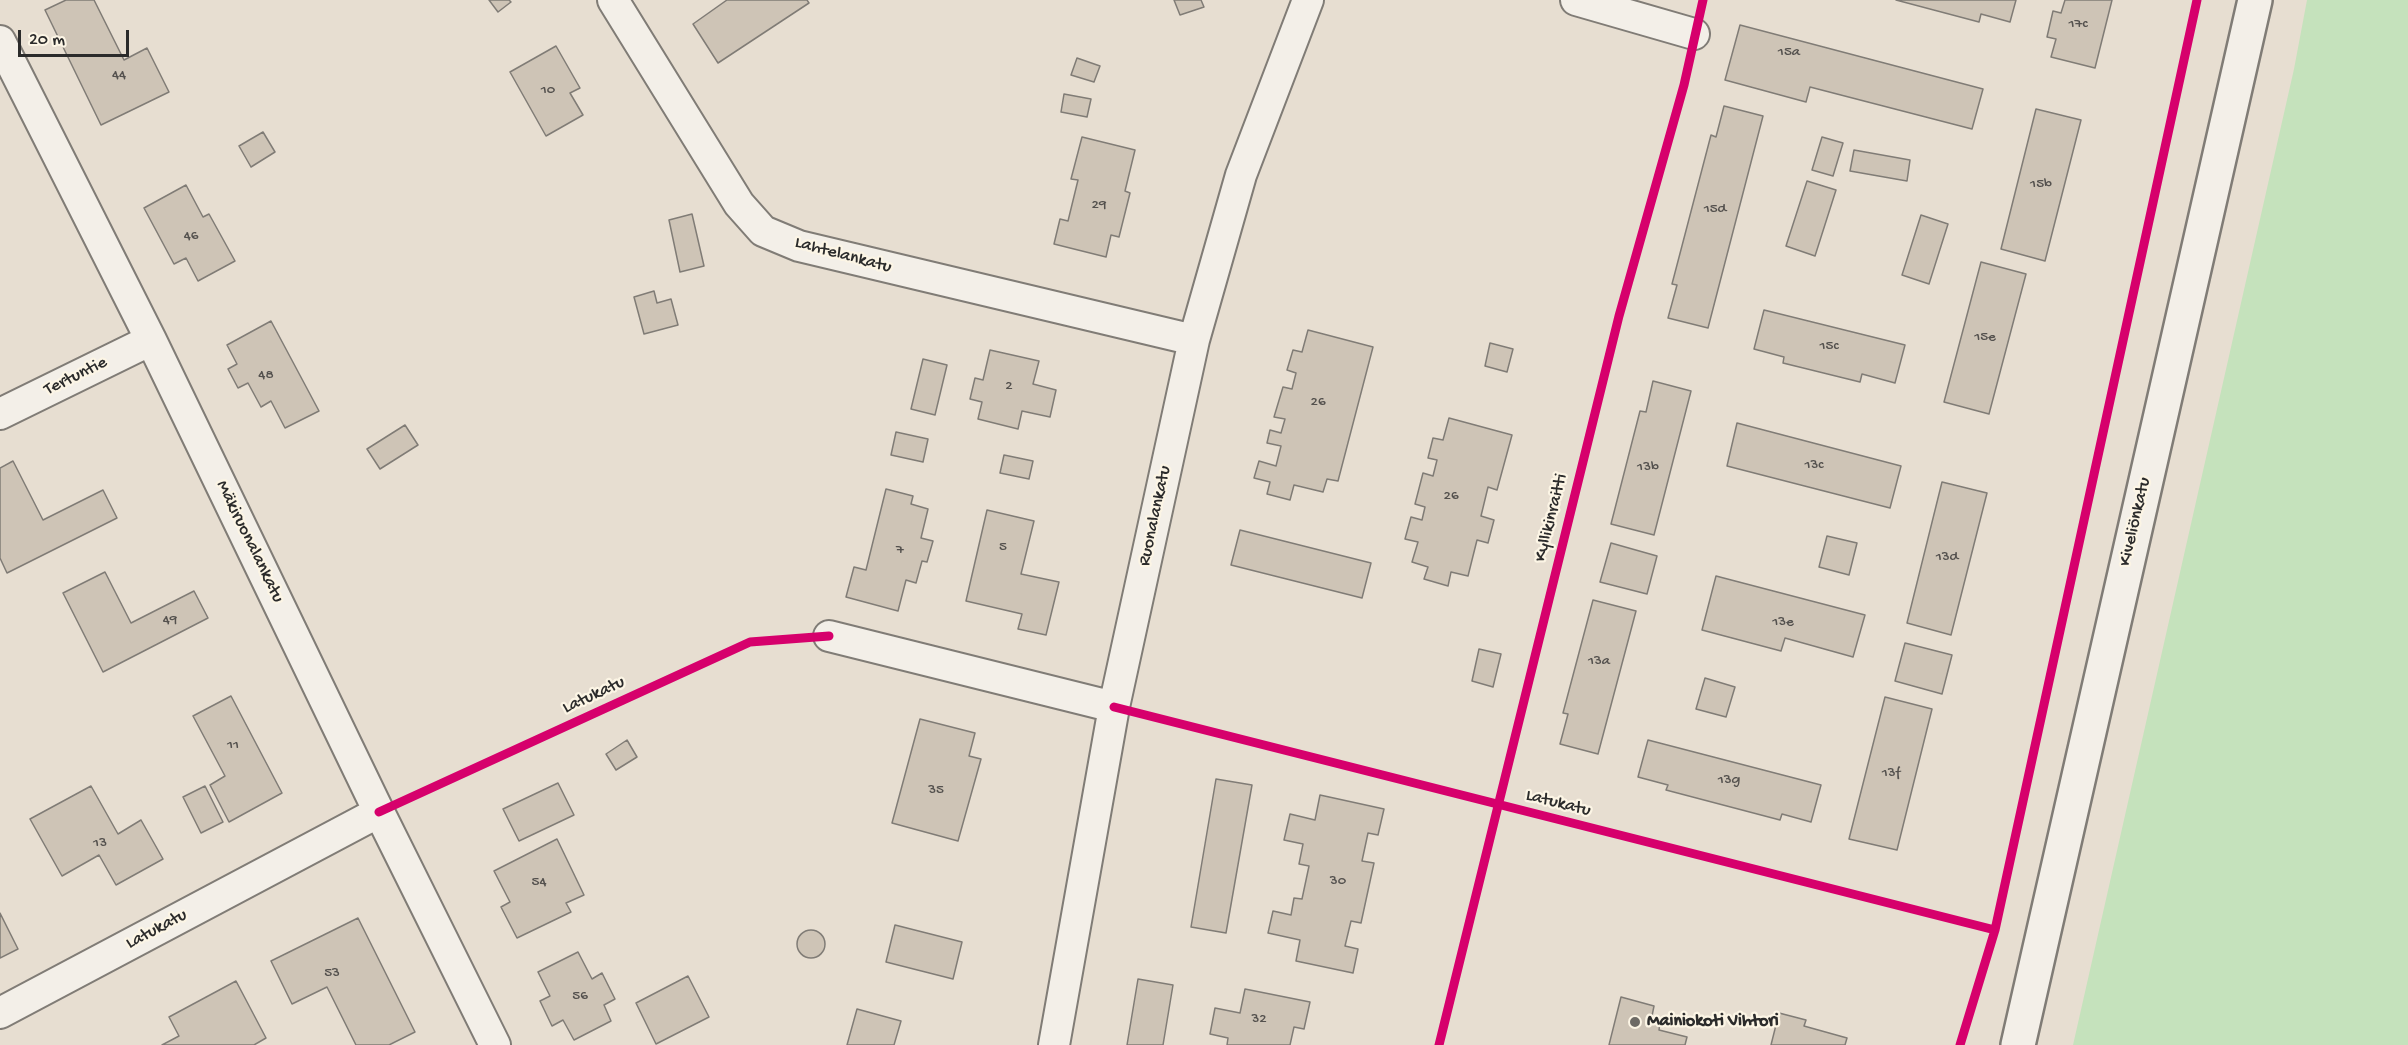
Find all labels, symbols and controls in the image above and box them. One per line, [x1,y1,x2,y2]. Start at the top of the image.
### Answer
house number: 17c [2069,16,2087,34]
scale bar [21,18,132,56]
text: 20 m [29,30,65,51]
house number: 15a [1778,44,1800,62]
house number: 44 [112,67,126,85]
house number: 10 [541,82,555,100]
house number: 15b [2030,176,2052,194]
house number: 29 [1092,197,1106,215]
house number: 15d [1704,201,1726,219]
house number: 46 [184,228,198,246]
street label: Lahtelankatu [792,233,894,279]
house number: 15e [1974,329,1996,347]
house number: 15c [1819,338,1839,356]
street label: Tertuntie [41,353,111,401]
house number: 48 [258,367,274,385]
house number: 2 [1005,378,1013,396]
house number: 26 [1311,394,1325,412]
house number: 13c [1805,457,1823,475]
house number: 13b [1637,459,1659,477]
street label: Ruonalankatu [1135,464,1177,568]
street label: Kyllikinraitti [1531,472,1573,564]
street label: Kiveliönkatu [2115,475,2157,569]
street label: Mäkiruonalankatu [210,477,288,607]
house number: 26 [1444,488,1458,506]
house number: 5 [999,539,1007,557]
house number: 7 [896,542,904,560]
house number: 13d [1936,549,1958,567]
house number: 49 [163,612,177,630]
house number: 13e [1772,614,1794,632]
house number: 13a [1588,653,1610,671]
street label: Latukatu [559,672,629,720]
house number: 11 [227,737,239,755]
house number: 13f [1882,765,1900,783]
house number: 13g [1718,772,1740,790]
house number: 35 [928,782,944,800]
street label: Latukatu [1523,786,1593,822]
house number: 13 [93,835,107,853]
house number: 30 [1330,873,1346,891]
house number: 54 [532,874,546,892]
street label: Latukatu [123,905,191,955]
house number: 53 [324,965,340,983]
house number: 56 [572,988,588,1006]
house number: 32 [1251,1011,1267,1029]
place label: Mainiokoti Vihtori [1647,1011,1779,1033]
marker: Mainiokoti Vihtori [1628,1015,1642,1029]

